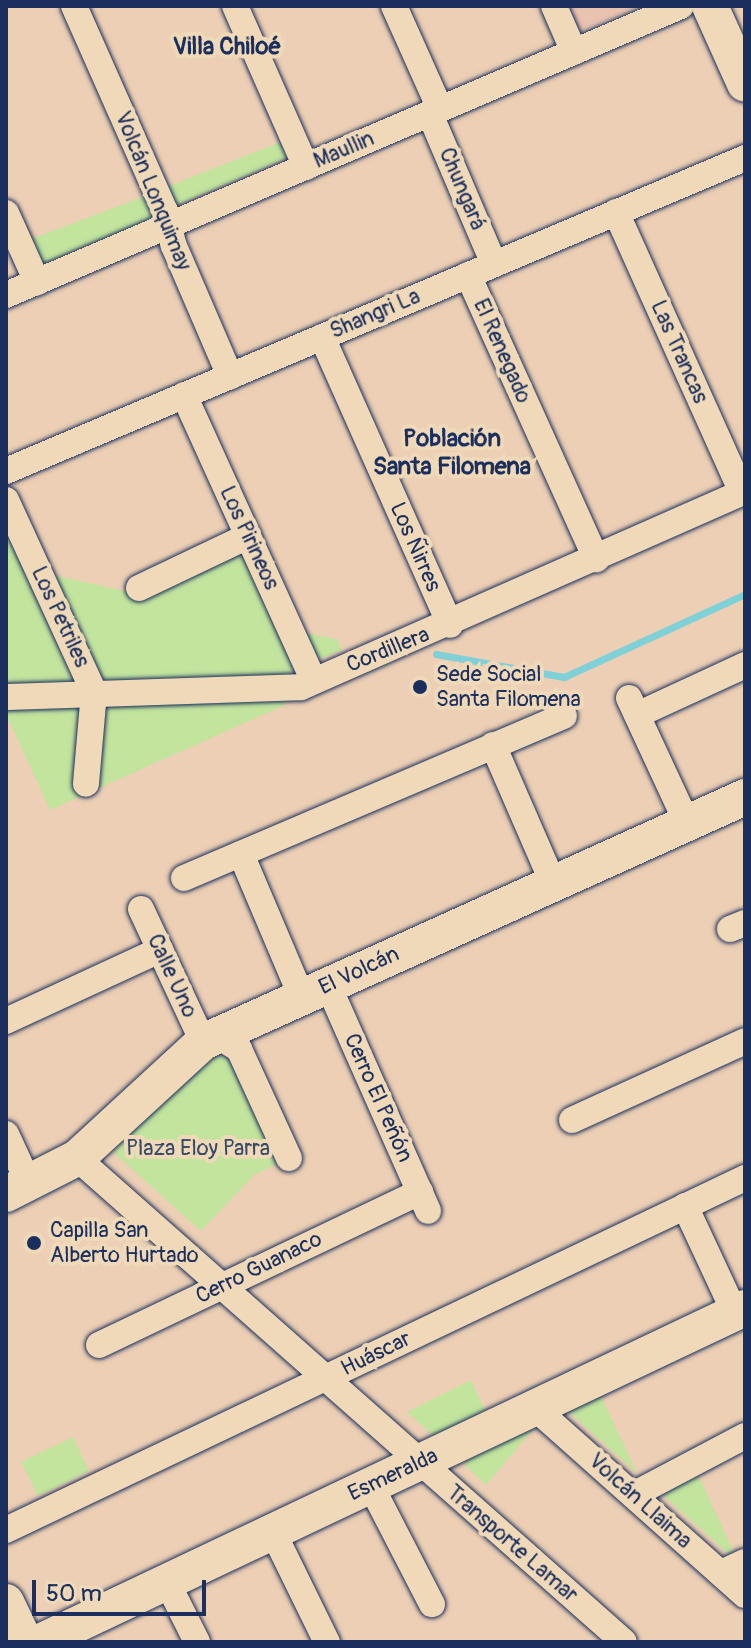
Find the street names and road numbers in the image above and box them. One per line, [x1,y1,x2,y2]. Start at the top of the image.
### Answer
street label: Volcán Lonquimay [109,108,197,274]
street label: Maullin [310,125,378,175]
street label: Chungará [433,144,491,234]
street label: Shangri La [326,283,424,345]
street label: El Renegado [467,295,537,407]
street label: Las Trancas [645,296,713,408]
street label: Los Pirineos [213,482,285,594]
street label: Los Ñirres [384,498,446,596]
street label: Los Petriles [25,562,95,672]
street label: Cordillera [343,621,433,679]
street label: Calle Uno [141,930,203,1022]
street label: El Volcán [315,941,403,1001]
street label: Cerro El Peñón [338,1030,418,1166]
street label: Cerro Guanaco [192,1226,326,1310]
street label: Huáscar [337,1326,415,1382]
street label: Esmeralda [344,1443,442,1507]
street label: Volcán Llaima [583,1448,697,1554]
street label: Transporte Lamar [441,1480,583,1608]

